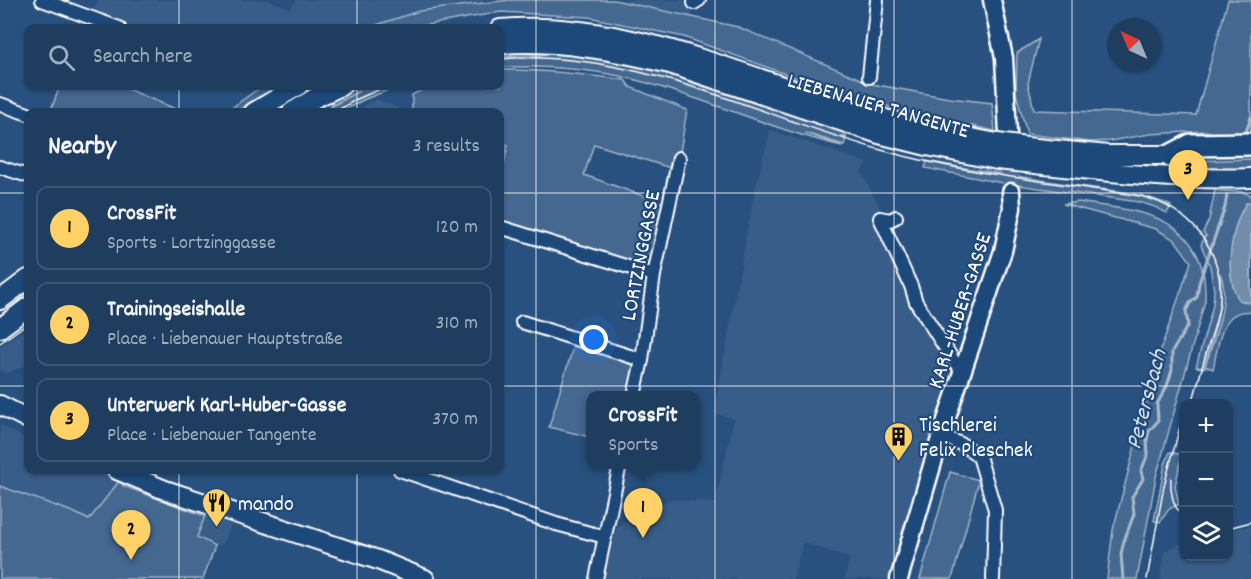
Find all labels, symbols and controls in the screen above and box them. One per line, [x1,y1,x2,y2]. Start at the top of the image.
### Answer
north arrow [1107,18,1161,72]
search box [24,24,504,90]
icon: search [45,41,78,74]
text: Search here [93,42,192,73]
street label: LIEBENAUER TANGENTE [783,67,973,148]
text: Nearby [48,129,116,166]
text: 3 results [413,133,480,161]
pin: 3 [1168,150,1208,200]
street label: LORTZINGGASSE [615,188,670,323]
text: CrossFit [107,199,176,230]
text: 1 [67,214,72,242]
text: 120 m [436,214,478,242]
street label: KARL-HUBER-GASSE [921,229,1001,393]
text: Sports · Lortzinggasse [107,230,276,258]
text: Trainingseishalle [107,295,245,326]
text: 2 [65,310,74,338]
text: 310 m [436,310,478,338]
your location [579,325,608,354]
text: Place · Liebenauer Hauptstraße [107,326,343,354]
water label: Petersbach [1118,345,1178,454]
text: Unterwerk Karl-Huber-Gasse [107,391,346,422]
popup [586,391,700,469]
map controls [1179,399,1233,561]
button: + [1179,399,1233,453]
text: CrossFit [608,401,678,432]
text: 3 [65,406,74,434]
text: 370 m [432,406,478,434]
place label: Tischlerei Felix Pleschek [919,411,1033,467]
building icon: Tischlerei Felix Pleschek [882,420,914,462]
text: Place · Liebenauer Tangente [107,422,317,450]
text: Sports [608,432,659,460]
button: − [1179,453,1233,507]
restaurant icon: mando [201,486,233,528]
pin: 1 [624,488,662,538]
place label: mando [238,490,294,521]
button: layers [1179,507,1233,561]
pin: 2 [112,510,150,560]

